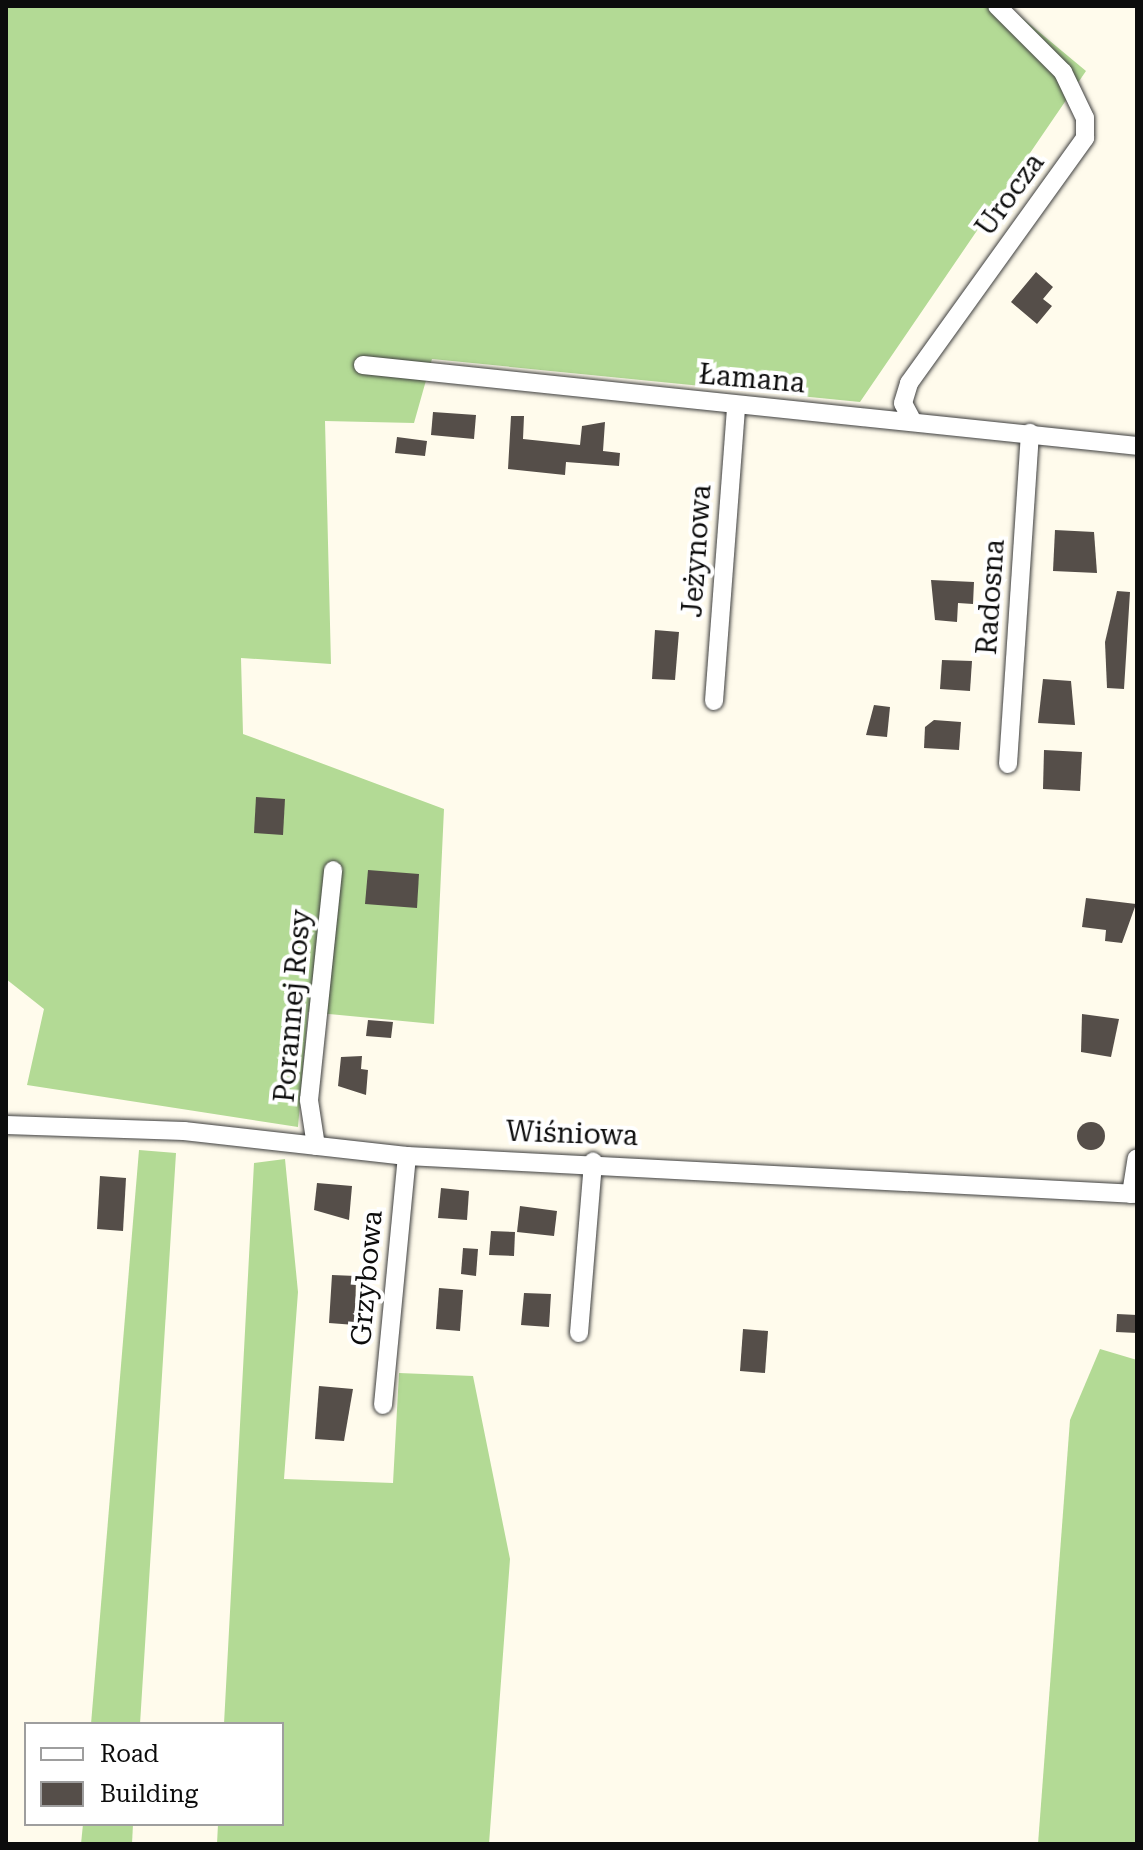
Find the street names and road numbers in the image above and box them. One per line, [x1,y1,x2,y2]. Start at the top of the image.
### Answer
street label: Urocza [969,147,1051,243]
street label: Łamana [697,358,807,400]
street label: Jeżynowa [676,483,718,619]
street label: Radosna [970,538,1012,656]
street label: Porannej Rosy [268,908,318,1104]
street label: Wiśniowa [505,1115,639,1153]
street label: Grzybowa [344,1209,390,1347]

